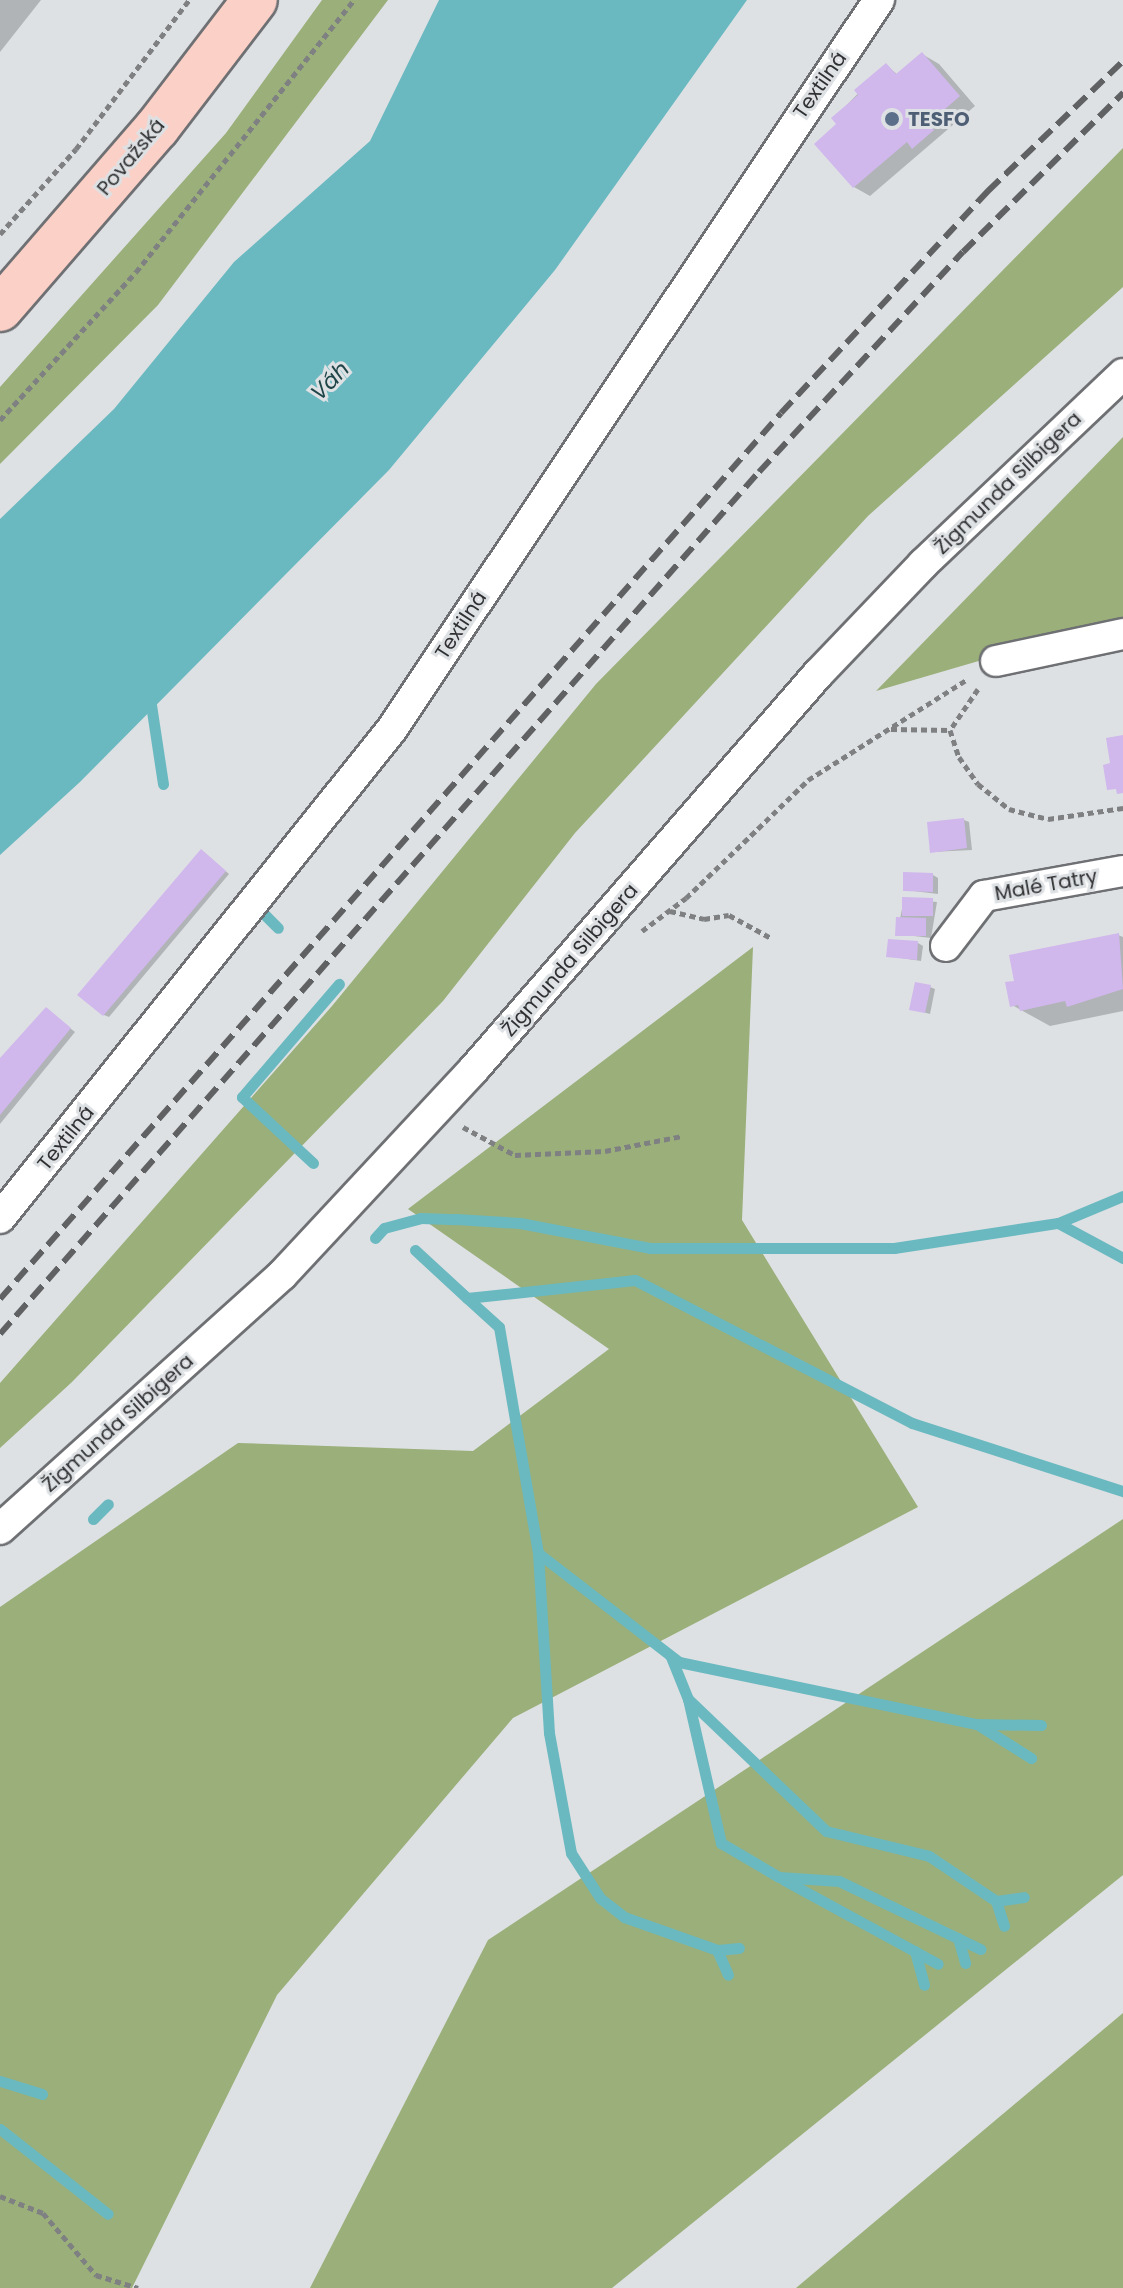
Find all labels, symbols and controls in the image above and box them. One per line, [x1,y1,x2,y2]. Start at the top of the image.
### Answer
street label: Textilná [788,47,852,123]
place label: TESFO [908,107,970,131]
marker: TESFO [883,110,901,128]
street label: Považská [92,114,170,200]
water label: Váh [305,356,355,406]
street label: Žigmunda Silbigera [930,407,1086,559]
street label: Textilná [430,586,492,664]
street label: Malé Tatry [993,864,1099,906]
street label: Žigmunda Silbigera [497,879,643,1041]
street label: Textilná [33,1101,99,1175]
street label: Žigmunda Silbigera [38,1349,198,1497]

